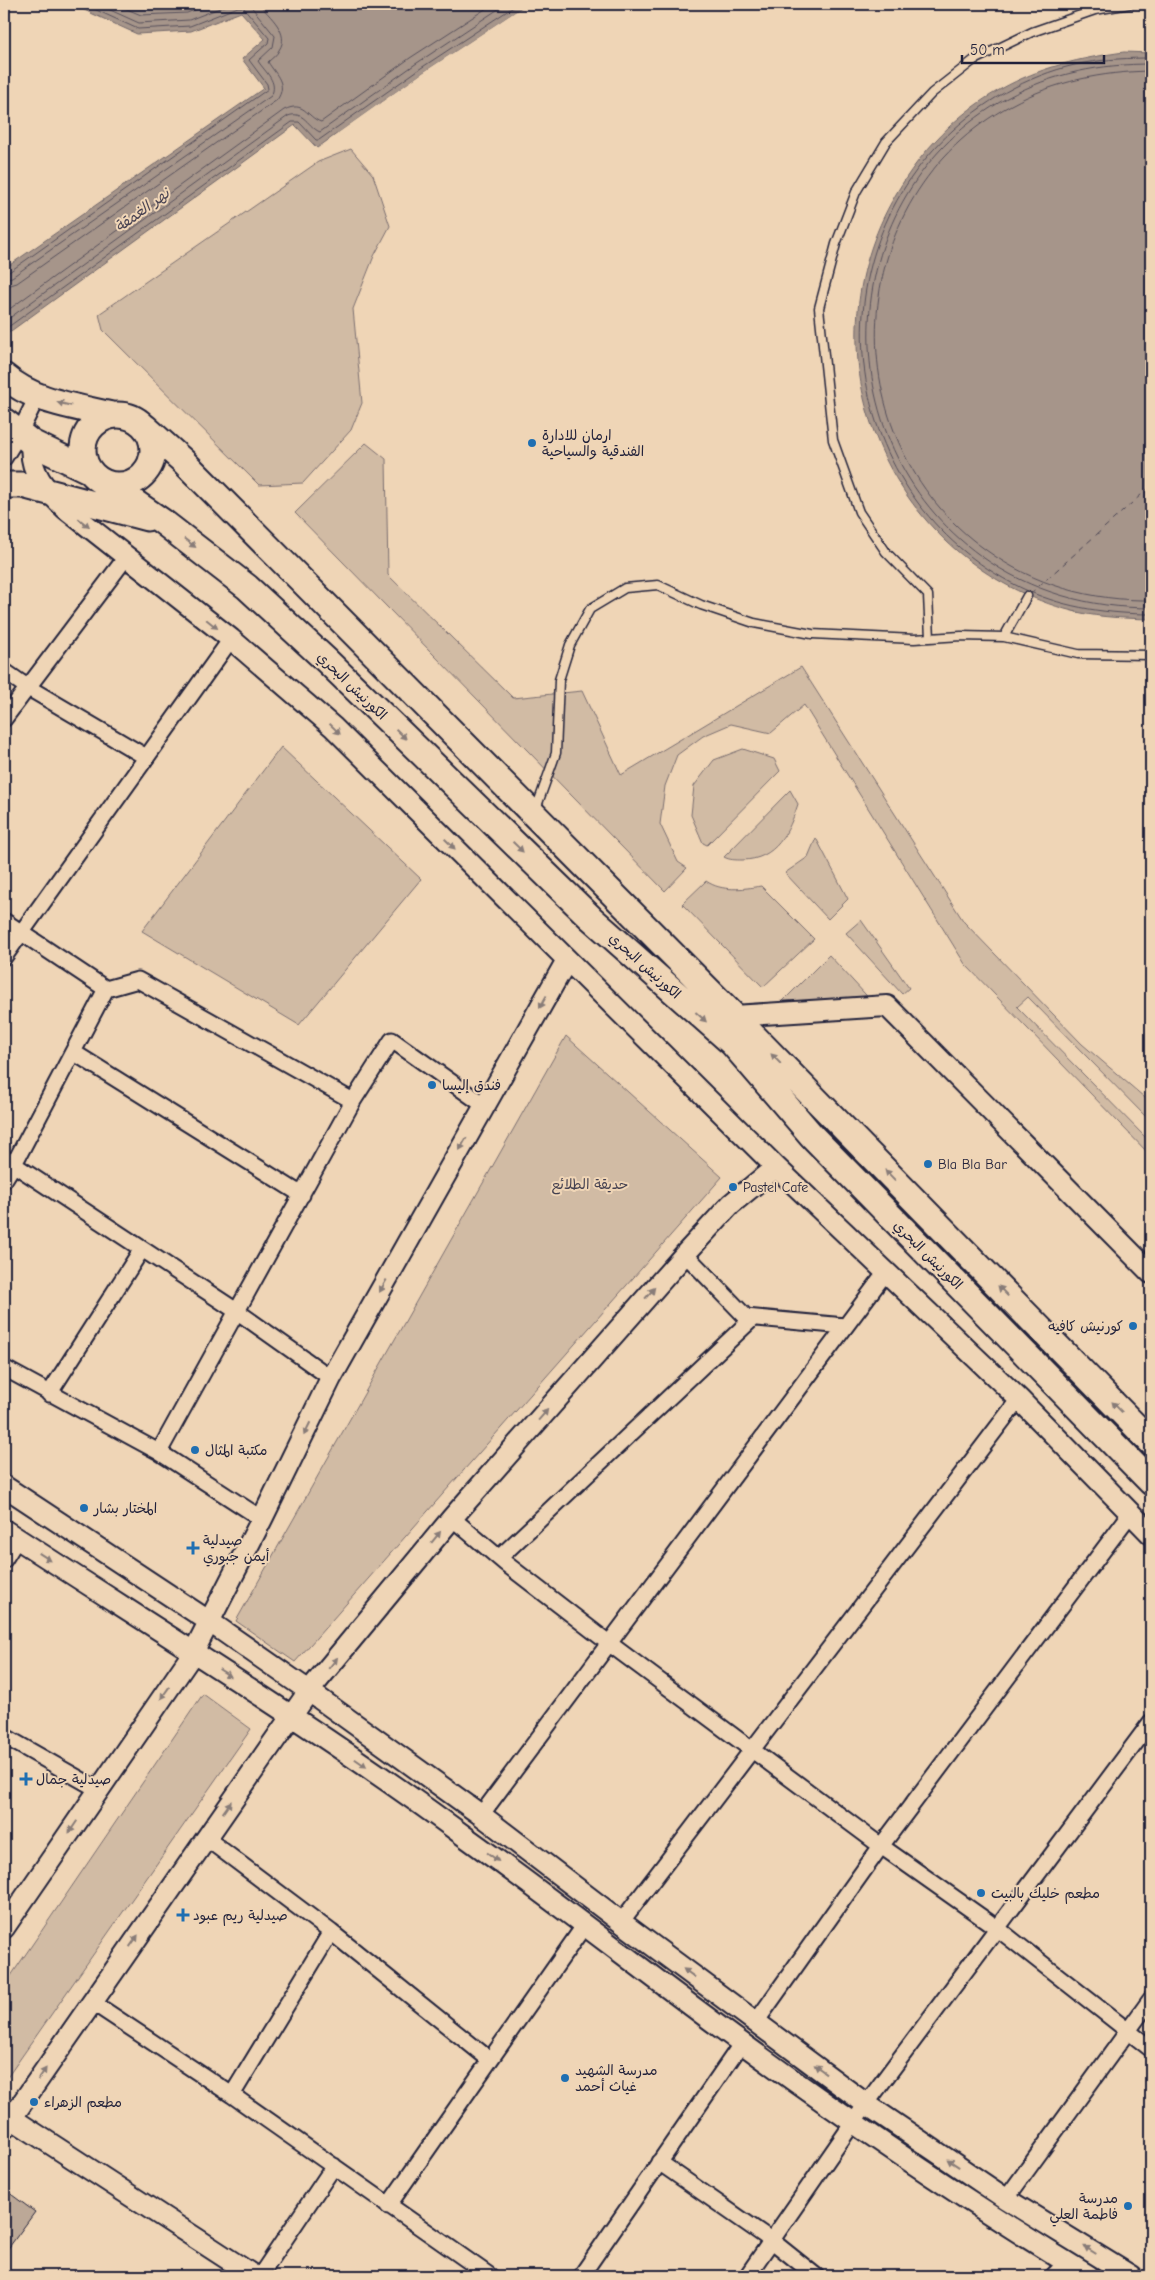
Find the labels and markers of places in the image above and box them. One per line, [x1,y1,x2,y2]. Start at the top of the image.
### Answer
place label: ارمان للادارة الفندقية والسياحية [542,427,644,460]
marker: ارمان للادارة الفندقية والسياحية [526,437,538,449]
place label: فندق إليسا [442,1077,501,1094]
marker: فندق إليسا [426,1079,438,1091]
place label: Bla Bla Bar [938,1156,1007,1173]
marker: Bla Bla Bar [922,1158,934,1170]
place label: Pastel Cafe [743,1179,808,1196]
marker: Pastel Cafe [727,1181,739,1193]
place label: كورنيش كافيه [1048,1318,1123,1335]
marker: كورنيش كافيه [1127,1320,1139,1332]
place label: مكتبة المثال [205,1442,267,1459]
marker: مكتبة المثال [189,1444,201,1456]
place label: المختار بشار [93,1500,157,1517]
marker: المختار بشار [78,1502,90,1514]
place label: صيدلية أيمن جبوري [203,1532,270,1567]
marker: صيدلية أيمن جبوري [187,1542,199,1554]
place label: صيدلية جمال [36,1771,111,1788]
marker: صيدلية جمال [20,1773,32,1785]
place label: مطعم خليك بالبيت [991,1885,1100,1904]
marker: مطعم خليك بالبيت [975,1887,987,1899]
place label: صيدلية ريم عبود [193,1907,288,1926]
marker: صيدلية ريم عبود [177,1909,189,1921]
place label: مدرسة الشهيد غياث أحمد [575,2062,657,2095]
marker: مدرسة الشهيد غياث أحمد [559,2072,571,2084]
place label: مطعم الزهراء [44,2094,122,2113]
marker: مطعم الزهراء [28,2096,40,2108]
place label: مدرسة فاطمة العلي [1049,2190,1118,2227]
marker: مدرسة فاطمة العلي [1122,2200,1134,2212]

